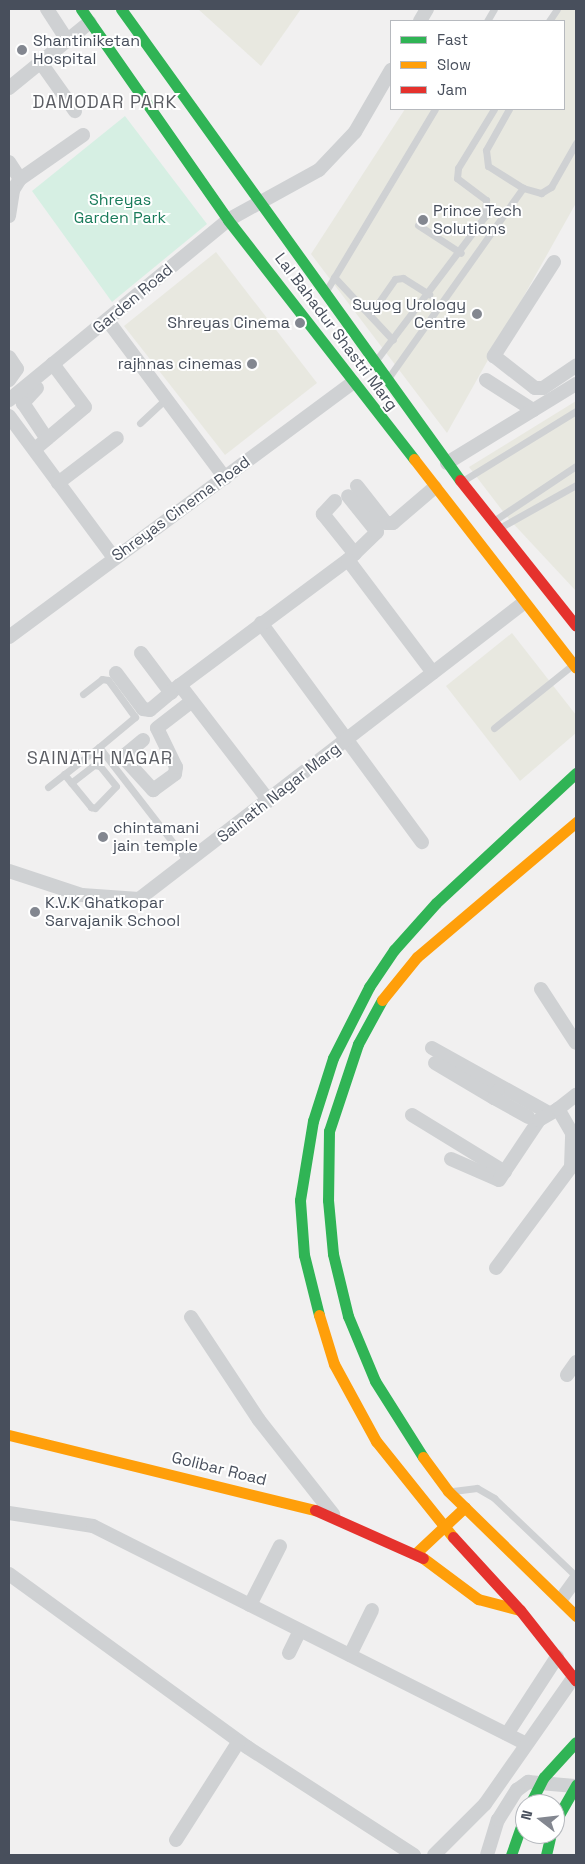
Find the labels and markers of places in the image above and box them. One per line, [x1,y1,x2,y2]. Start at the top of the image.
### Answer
place label: Shantiniketan Hospital [33,31,140,69]
marker: Shantiniketan Hospital [15,43,29,57]
place label: Prince Tech Solutions [433,201,522,239]
marker: Prince Tech Solutions [417,214,429,226]
place label: Suyog Urology Centre [352,295,466,333]
marker: Suyog Urology Centre [470,307,484,321]
place label: Shreyas Cinema [167,313,290,333]
marker: Shreyas Cinema [294,317,306,329]
place label: rajhnas cinemas [118,354,242,374]
marker: rajhnas cinemas [246,358,258,370]
place label: chintamani jain temple [113,818,199,856]
marker: chintamani jain temple [97,831,109,843]
place label: K.V.K Ghatkopar Sarvajanik School [45,893,180,931]
marker: K.V.K Ghatkopar Sarvajanik School [29,906,41,918]

